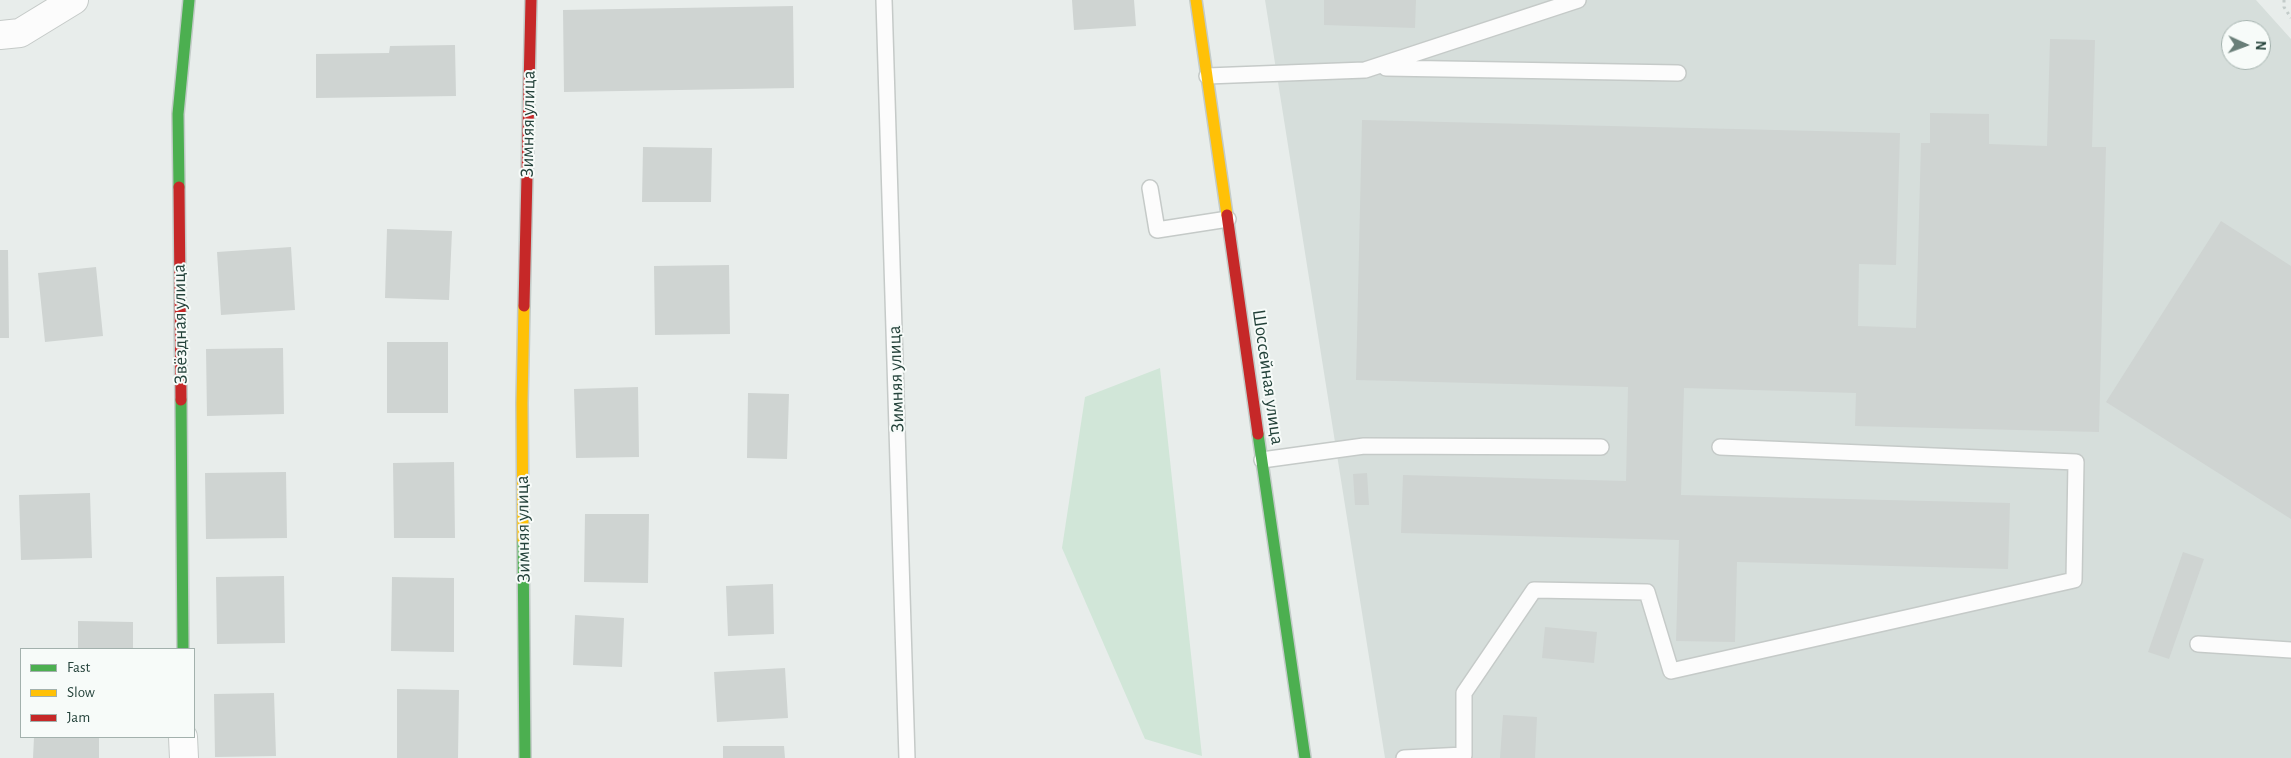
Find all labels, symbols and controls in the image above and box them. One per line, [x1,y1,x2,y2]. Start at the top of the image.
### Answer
north arrow [2221,20,2271,70]
text: N [2253,40,2267,51]
street label: Зимняя улица [516,70,540,178]
street label: Звёздная улица [168,264,192,384]
street label: Шоссейная улица [1247,308,1289,446]
street label: Зимняя улица [883,325,909,433]
street label: Зимняя улица [511,475,535,583]
legend [20,648,195,738]
text: Fast [67,660,90,675]
text: Slow [67,685,95,700]
text: Jam [67,710,90,725]

